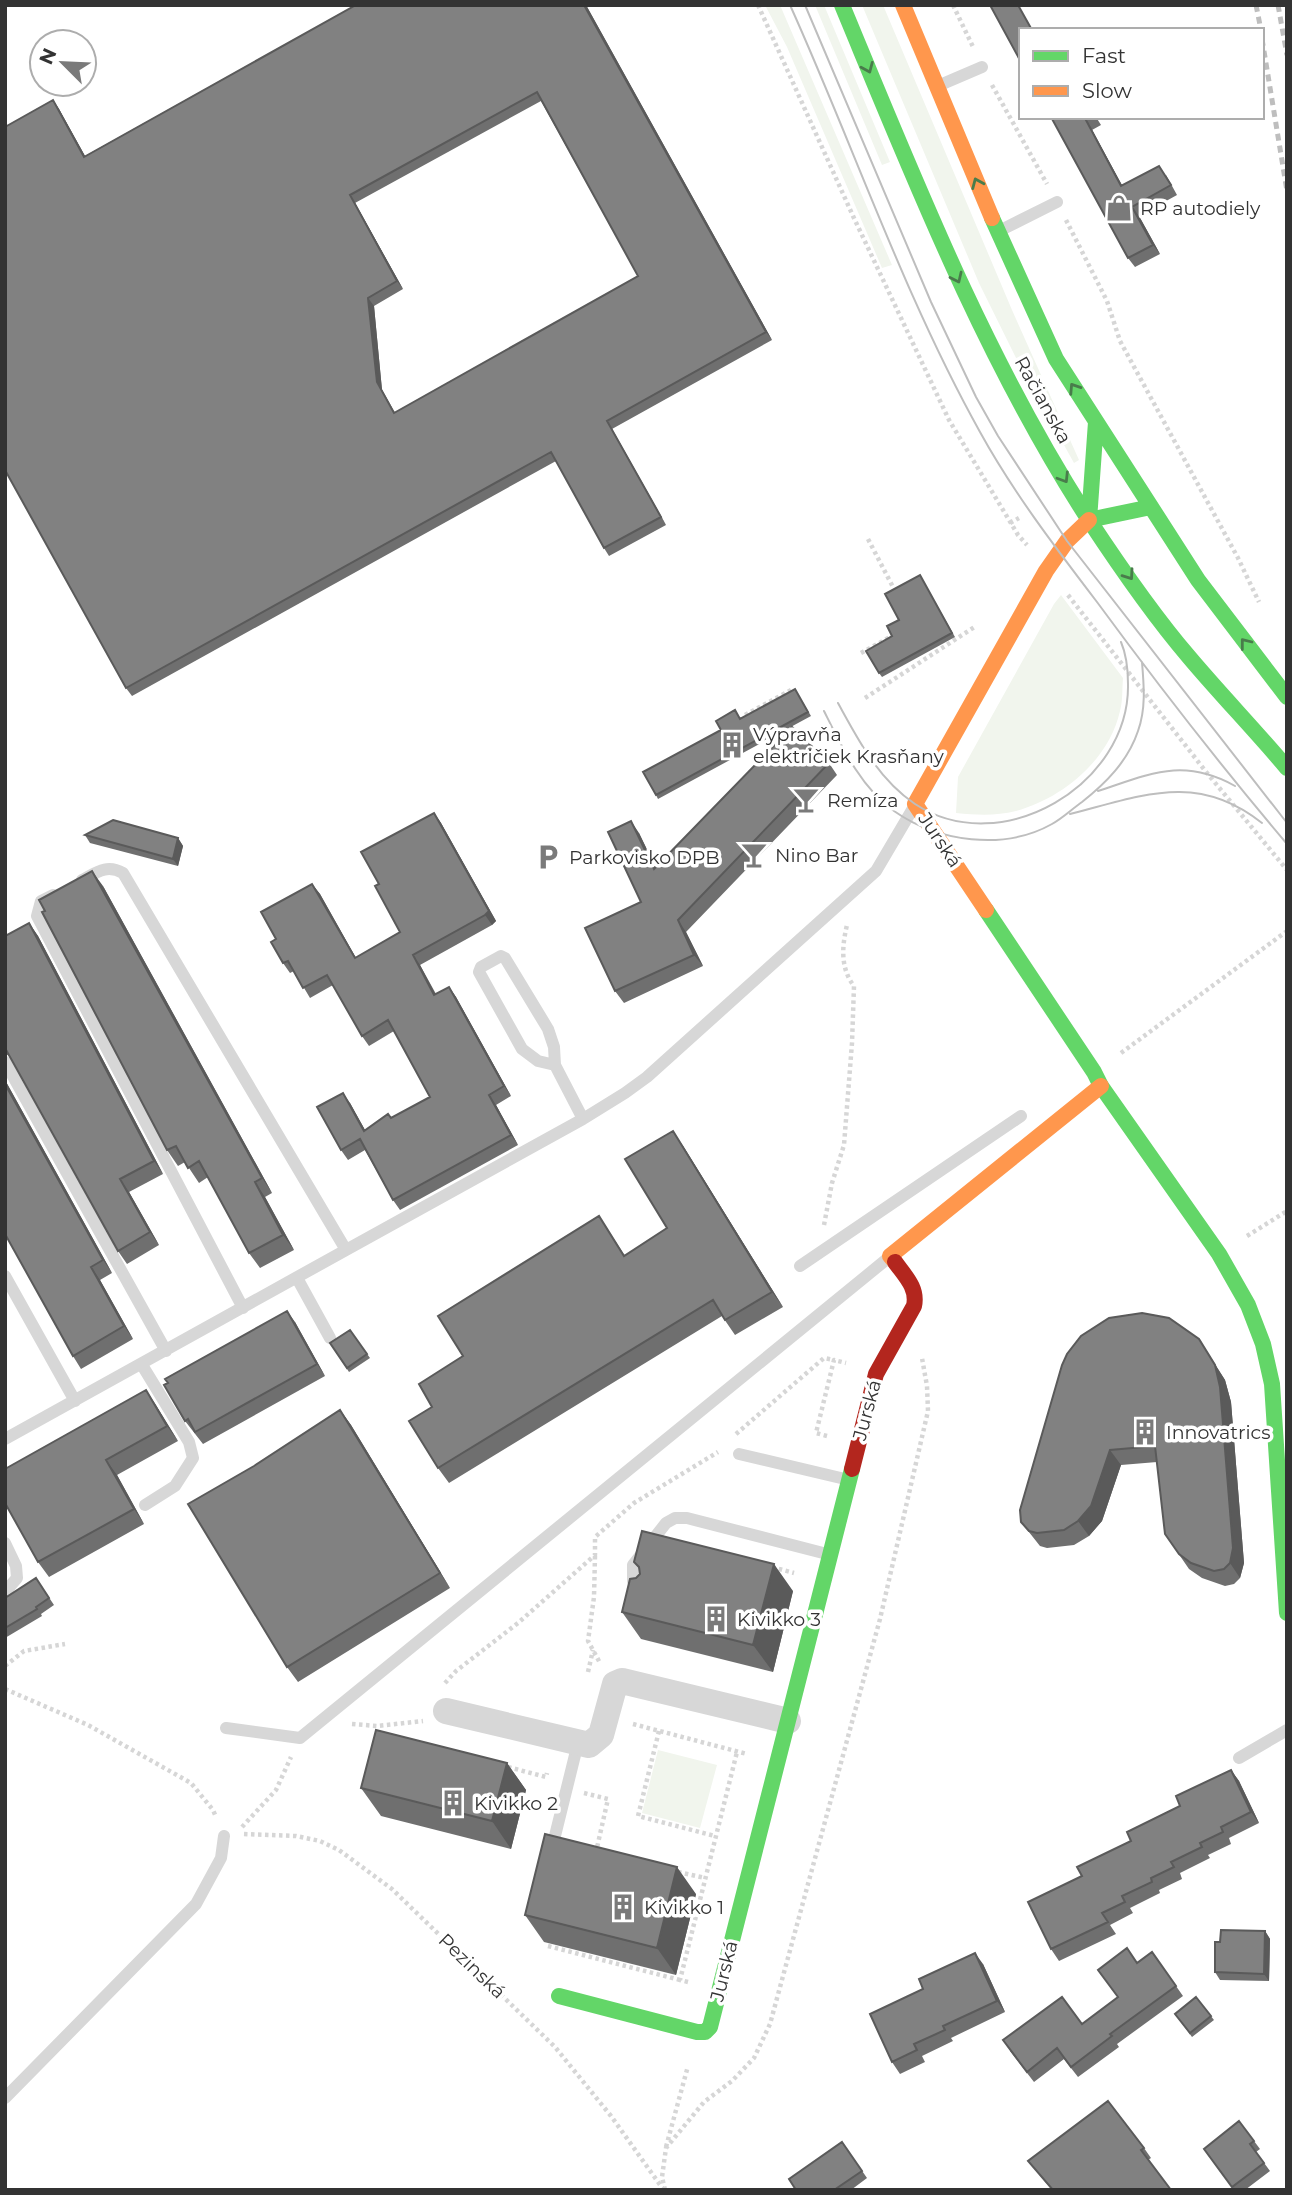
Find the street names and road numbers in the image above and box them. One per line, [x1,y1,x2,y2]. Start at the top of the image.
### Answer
street label: Račianska [1010,352,1076,448]
street label: Jurská [913,807,967,872]
street label: Jurská [848,1377,886,1444]
street label: Pezinská [434,1929,510,2003]
street label: Jurská [705,1938,743,2005]

